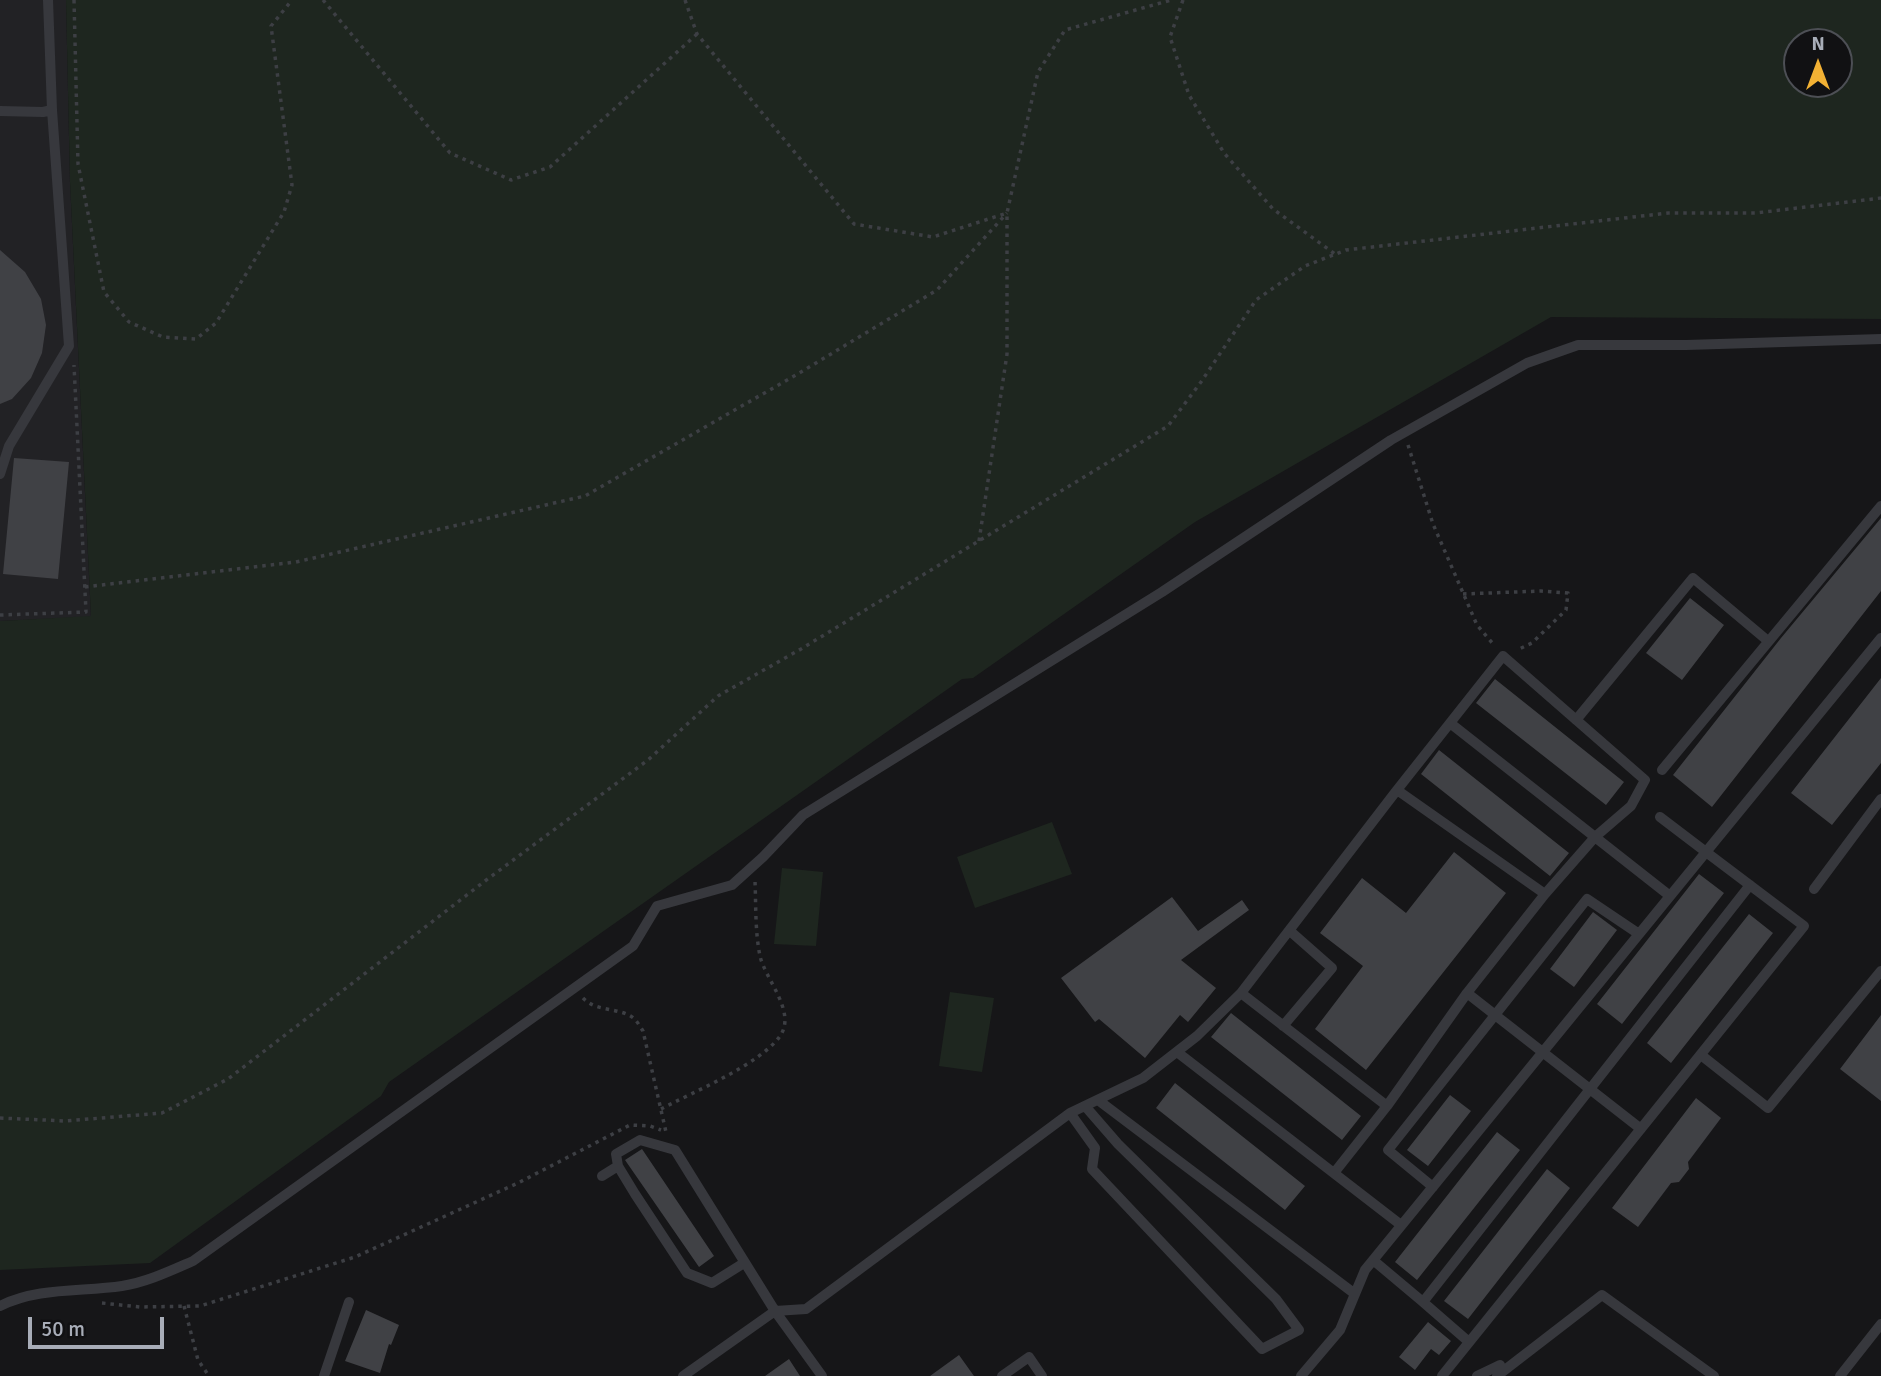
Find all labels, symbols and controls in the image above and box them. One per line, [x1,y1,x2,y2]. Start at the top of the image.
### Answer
north arrow [1783,28,1853,98]
text: N [1811,32,1825,56]
scale bar [32,1302,168,1346]
text: 50 m [41,1316,85,1342]

